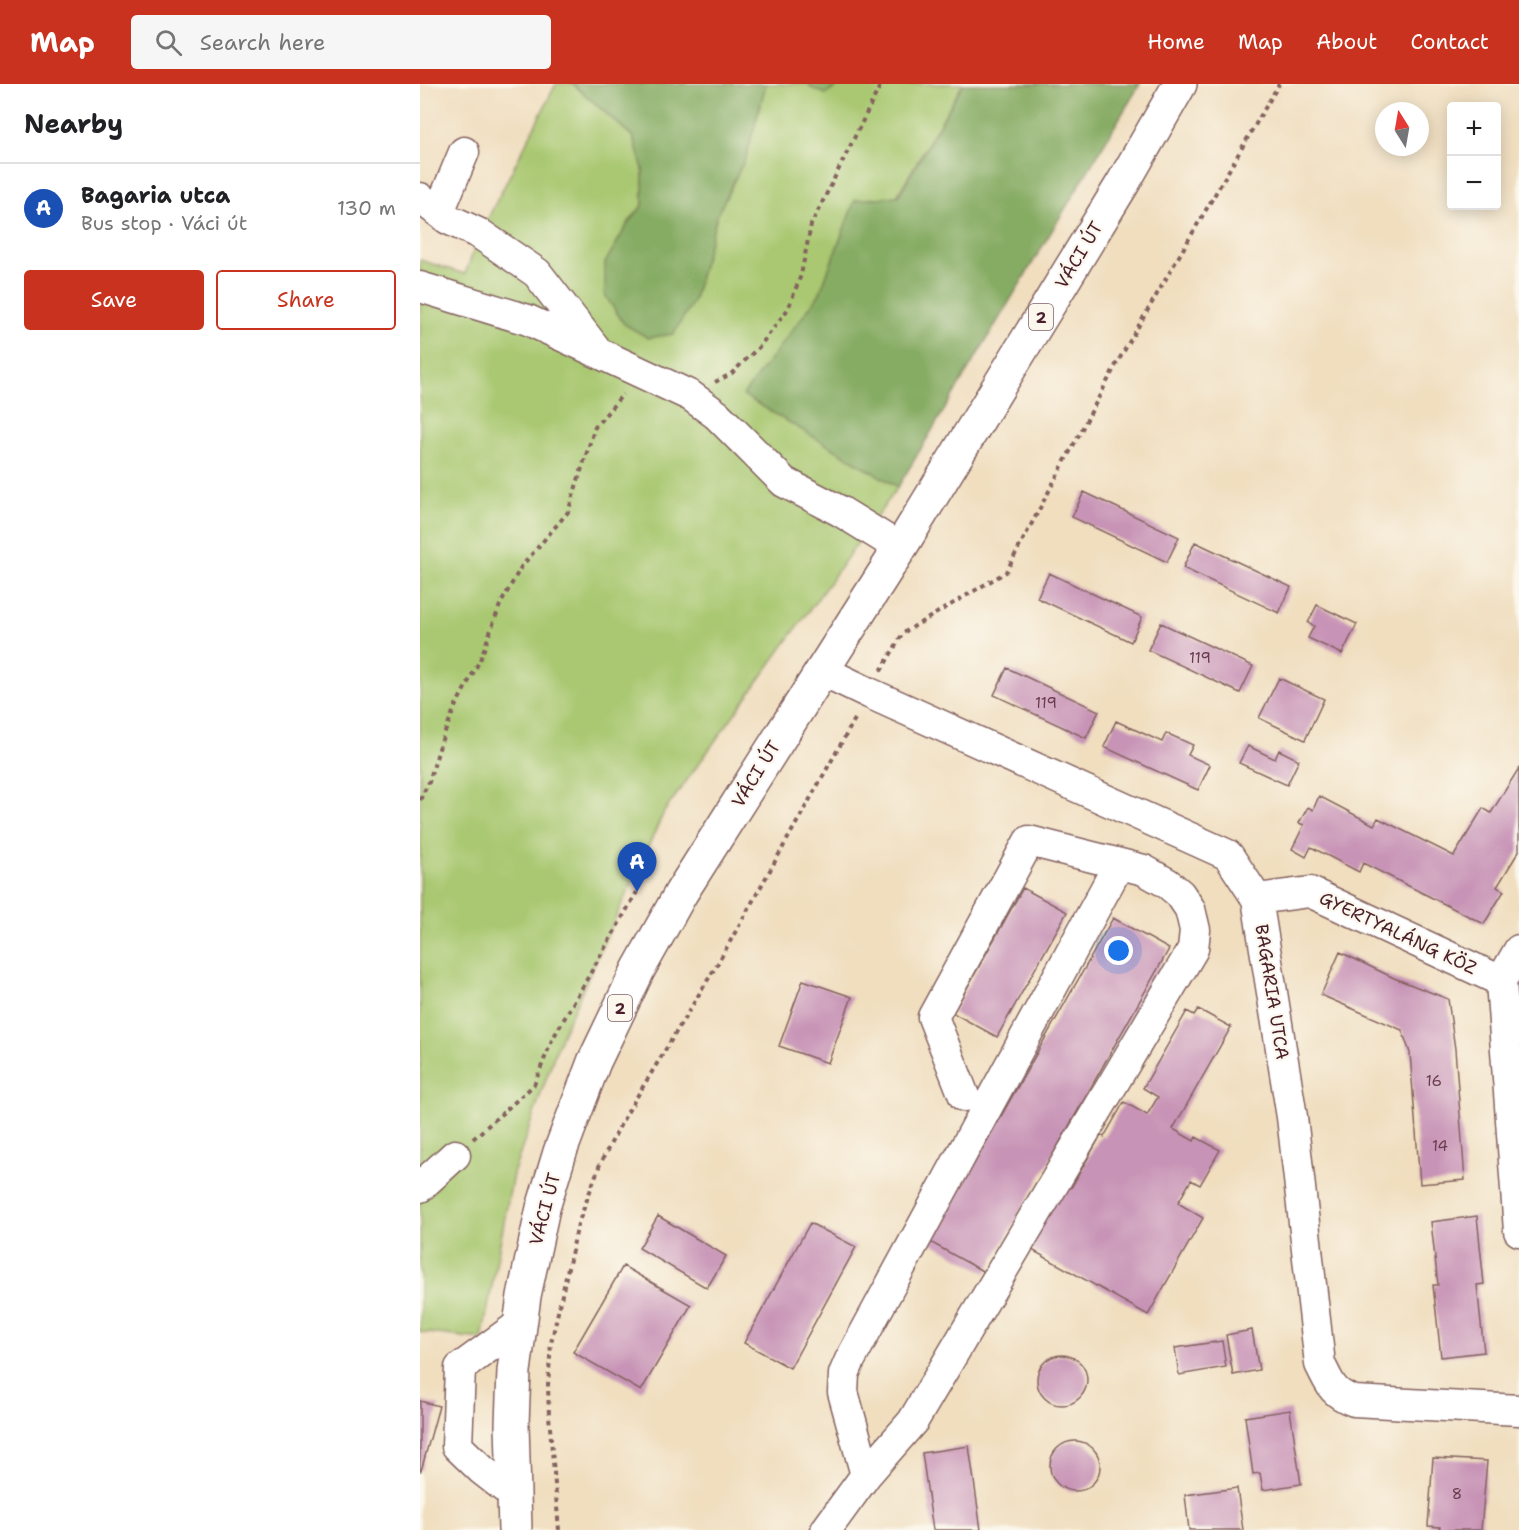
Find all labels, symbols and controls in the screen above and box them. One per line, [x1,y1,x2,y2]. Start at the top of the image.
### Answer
search box [131,15,551,69]
text: Map [30,23,95,61]
icon: search [152,26,185,59]
text: Search here [200,28,325,57]
text: Home [1147,28,1205,56]
text: Map [1238,28,1283,56]
text: About [1316,28,1377,56]
text: Contact [1410,28,1489,56]
north arrow [1375,102,1429,156]
map controls [1447,102,1501,210]
button: + [1447,102,1501,156]
text: Nearby [24,106,123,141]
button: − [1447,156,1501,210]
text: Bagaria utca [81,181,230,210]
text: A [36,195,51,221]
text: 130 m [337,195,396,221]
text: Bus stop · Váci út [81,210,247,236]
street label: VÁCI ÚT [1050,217,1108,293]
button: Save [24,270,204,330]
button: Share [216,270,396,330]
road number: 2 [1029,304,1053,330]
house number: 119 [1189,648,1211,668]
house number: 119 [1035,693,1057,713]
street label: VÁCI ÚT [726,736,786,812]
pin: A [618,842,656,892]
street label: GYERTYALÁNG KÖZ [1315,886,1481,980]
street label: BAGARIA UTCA [1249,923,1295,1061]
your location [1104,936,1133,965]
road number: 2 [608,995,632,1021]
house number: 16 [1426,1071,1442,1091]
house number: 14 [1432,1136,1448,1156]
street label: VÁCI ÚT [524,1170,566,1248]
house number: 8 [1452,1484,1462,1504]

